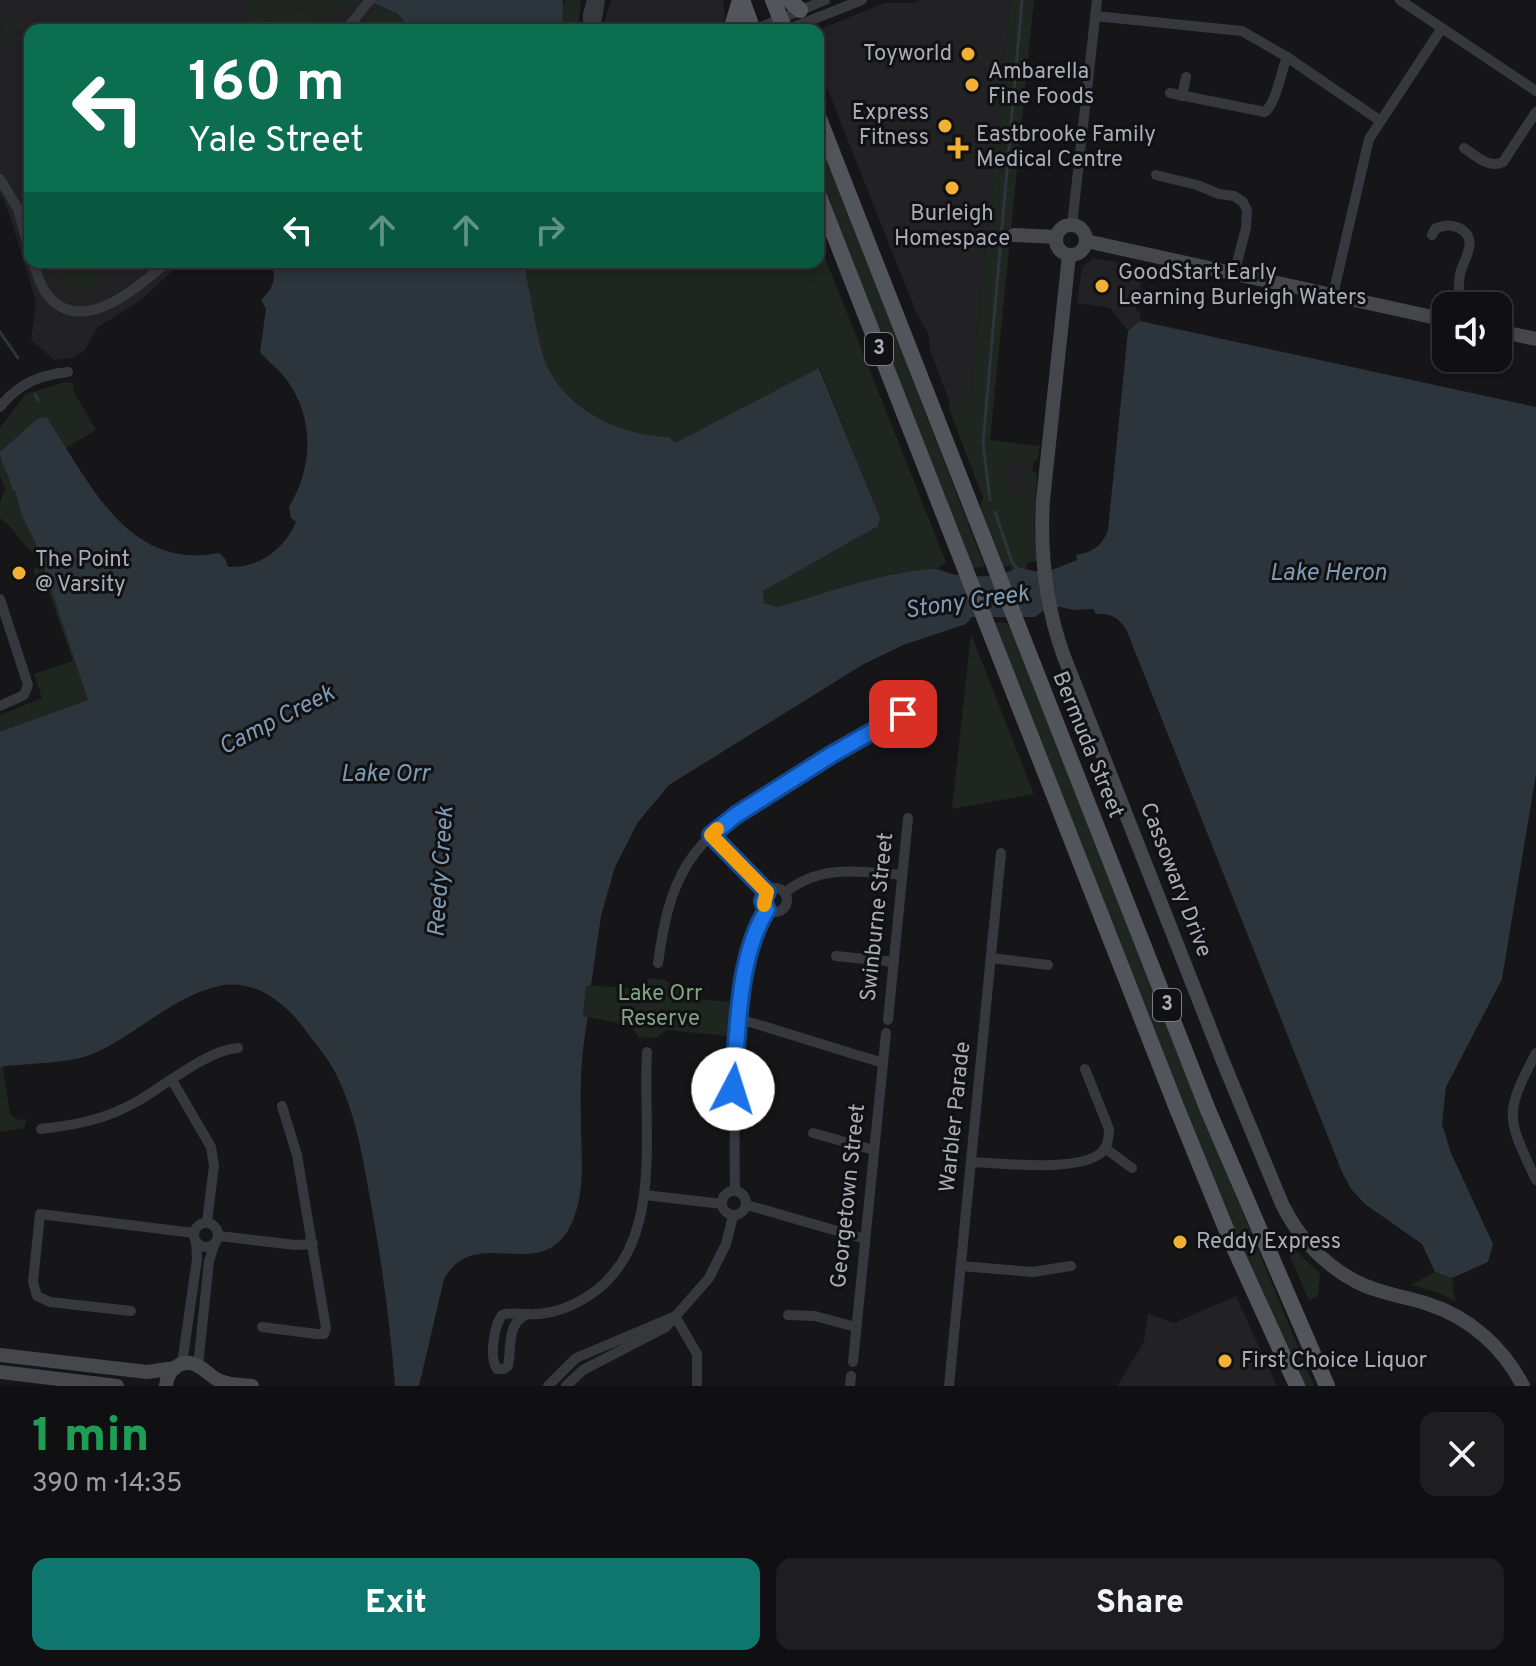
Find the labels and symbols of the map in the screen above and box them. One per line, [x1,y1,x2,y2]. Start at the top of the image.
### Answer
place label: Toyworld [863,41,952,68]
marker: Toyworld [959,45,977,63]
place label: Ambarella Fine Foods [988,59,1094,111]
marker: Ambarella Fine Foods [963,76,981,94]
place label: Express Fitness [852,100,929,152]
marker: Express Fitness [936,117,954,135]
place label: Eastbrooke Family Medical Centre [976,122,1156,174]
marker: Eastbrooke Family Medical Centre [947,137,969,159]
marker: Burleigh Homespace [943,179,961,197]
place label: Burleigh Homespace [894,201,1010,253]
place label: GoodStart Early Learning Burleigh Waters [1118,260,1367,312]
marker: GoodStart Early Learning Burleigh Waters [1093,277,1111,295]
road number: 3 [865,333,893,365]
place label: The Point @ Varsity [35,547,130,599]
water label: Lake Heron [1269,559,1387,589]
marker: The Point @ Varsity [10,564,28,582]
water label: Stony Creek [903,579,1032,627]
street label: Bermuda Street [1045,668,1129,822]
water label: Camp Creek [214,679,341,763]
pin [869,680,937,748]
water label: Lake Orr [340,760,431,790]
street label: Cassowary Drive [1133,799,1217,961]
water label: Reedy Creek [422,805,462,938]
street label: Swinburne Street [856,831,900,1003]
park label: Lake Orr Reserve [617,981,703,1033]
road number: 3 [1153,989,1181,1021]
street label: Warbler Parade [935,1040,977,1194]
position arrow [691,1047,775,1131]
street label: Georgetown Street [826,1102,872,1290]
place label: Reddy Express [1196,1229,1341,1256]
marker: Reddy Express [1171,1233,1189,1251]
place label: First Choice Liquor [1241,1348,1428,1375]
marker: First Choice Liquor [1216,1352,1234,1370]

